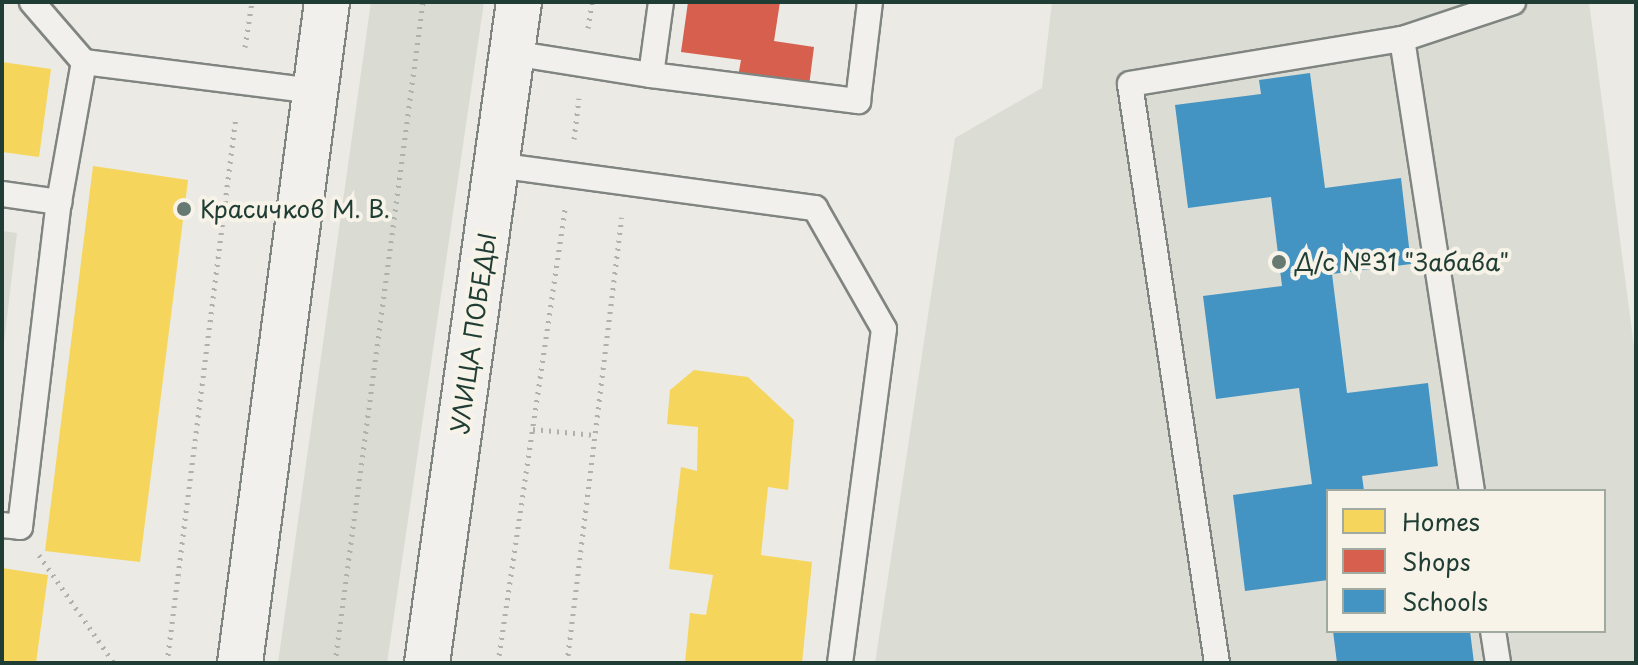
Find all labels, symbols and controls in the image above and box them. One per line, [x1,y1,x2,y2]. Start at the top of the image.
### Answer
place label: Красичков М. В. [200,195,390,223]
marker: Красичков М. В. [175,200,193,218]
street label: УЛИЦА ПОБЕДЫ [445,230,501,436]
place label: Д/с №31 "Забава" [1295,248,1510,276]
marker: Д/с №31 "Забава" [1270,253,1288,271]
legend [1326,489,1606,633]
text: Homes [1402,503,1480,539]
text: Shops [1402,543,1471,579]
text: Schools [1402,583,1488,619]

